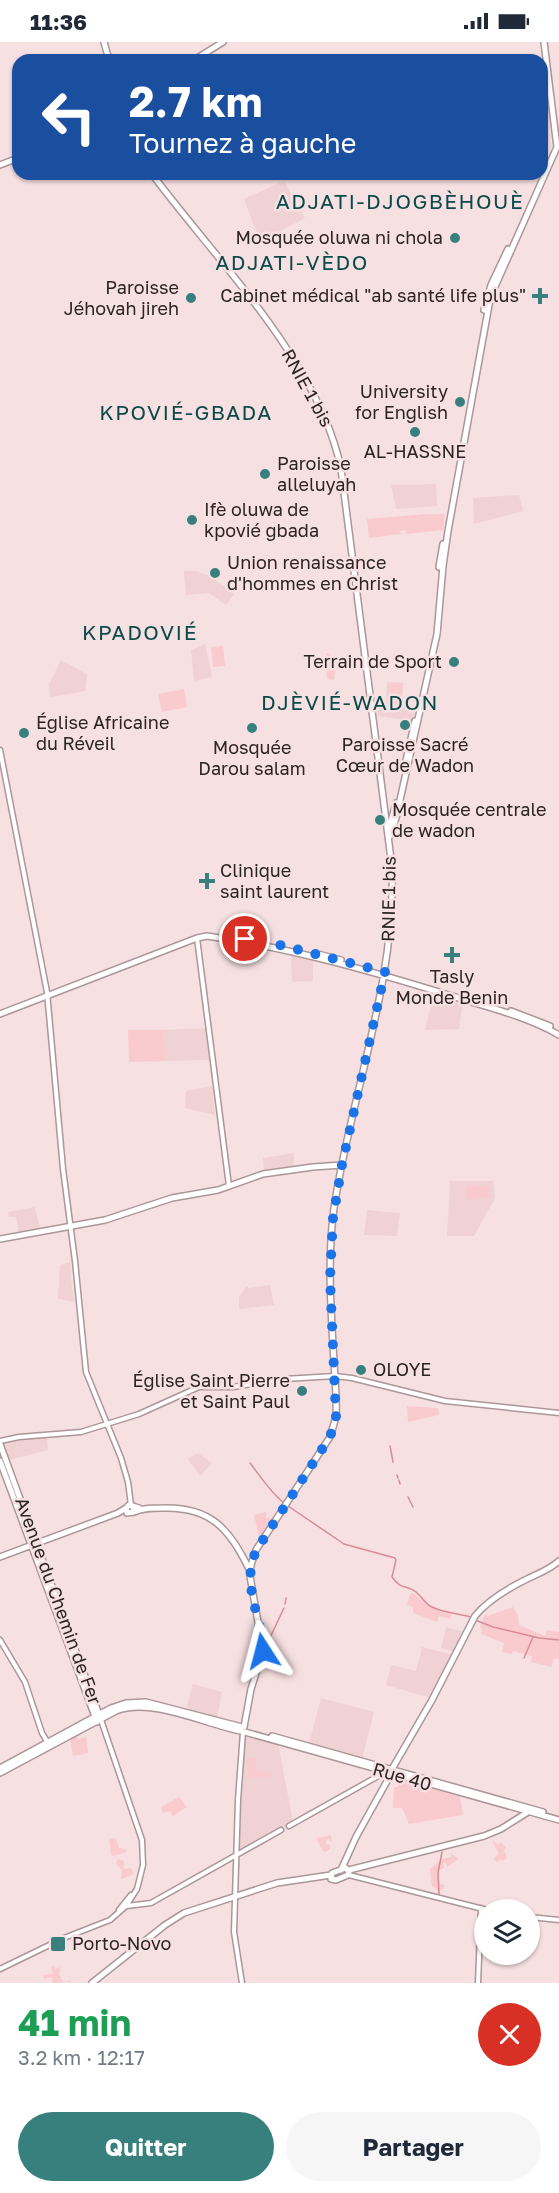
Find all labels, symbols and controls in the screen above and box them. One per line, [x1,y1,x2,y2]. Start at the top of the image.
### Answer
text: 11:36 [30,8,87,35]
text: 2.7 km [129,76,263,126]
icon: left [30,78,108,156]
text: Tournez à gauche [129,127,356,159]
district label: ADJATI-DJOGBÈHOUÈ [276,188,524,214]
place label: Mosquée oluwa ni chola [235,226,443,248]
marker: Mosquée oluwa ni chola [448,231,462,245]
district label: ADJATI-VÈDO [215,249,369,275]
place label: Paroisse Jéhovah jireh [64,276,179,319]
place label: Cabinet médical "ab santé life plus" [220,284,526,306]
marker: Cabinet médical "ab santé life plus" [531,287,549,305]
marker: Paroisse Jéhovah jireh [184,291,198,305]
street label: RNIE 1 bis [277,345,338,430]
place label: University for English [355,380,448,423]
marker: University for English [453,395,467,409]
district label: KPOVIÉ-GBADA [99,399,273,425]
marker: AL-HASSNE [408,425,422,439]
place label: AL-HASSNE [364,440,466,462]
place label: Paroisse alleluyah [277,452,356,495]
marker: Paroisse alleluyah [258,467,272,481]
place label: Ifè oluwa de kpovié gbada [204,498,319,541]
marker: Ifè oluwa de kpovié gbada [185,513,199,527]
place label: Union renaissance d'hommes en Christ [227,551,398,594]
marker: Union renaissance d'hommes en Christ [208,566,222,580]
district label: KPADOVIÉ [82,619,198,645]
place label: Terrain de Sport [304,650,442,672]
marker: Terrain de Sport [447,655,461,669]
district label: DJÈVIÉ-WADON [261,689,439,715]
place label: Église Africaine du Réveil [36,711,169,754]
marker: Paroisse Sacré Cœur de Wadon [398,718,412,732]
marker: Mosquée Darou salam [245,721,259,735]
marker: Église Africaine du Réveil [17,726,31,740]
place label: Paroisse Sacré Cœur de Wadon [336,733,474,776]
place label: Mosquée Darou salam [198,736,306,779]
place label: Mosquée centrale de wadon [392,798,547,841]
marker: Mosquée centrale de wadon [373,813,387,827]
street label: RNIE 1 bis [376,856,400,942]
place label: Clinique saint laurent [220,859,329,902]
marker: Clinique saint laurent [198,872,216,890]
pin [219,913,270,964]
icon: arrive [228,922,261,955]
marker: Tasly Monde Benin [443,946,461,964]
place label: Tasly Monde Benin [396,965,508,1008]
place label: OLOYE [373,1358,431,1380]
marker: OLOYE [354,1363,368,1377]
place label: Église Saint Pierre et Saint Paul [133,1369,290,1412]
marker: Église Saint Pierre et Saint Paul [295,1384,309,1398]
street label: Avenue du Chemin de Fer [11,1494,107,1707]
position arrow [231,1619,295,1683]
street label: Rue 40 [370,1757,434,1795]
map controls [474,1899,540,1965]
button: layers [474,1899,540,1965]
place label: Porto-Novo [72,1932,171,1954]
marker: Porto-Novo [49,1935,67,1953]
text: 41 min [18,2001,131,2044]
button: close [478,2003,541,2066]
text: 3.2 km · 12:17 [18,2045,145,2069]
button: Quitter [18,2112,274,2181]
button: Partager [286,2112,541,2181]

